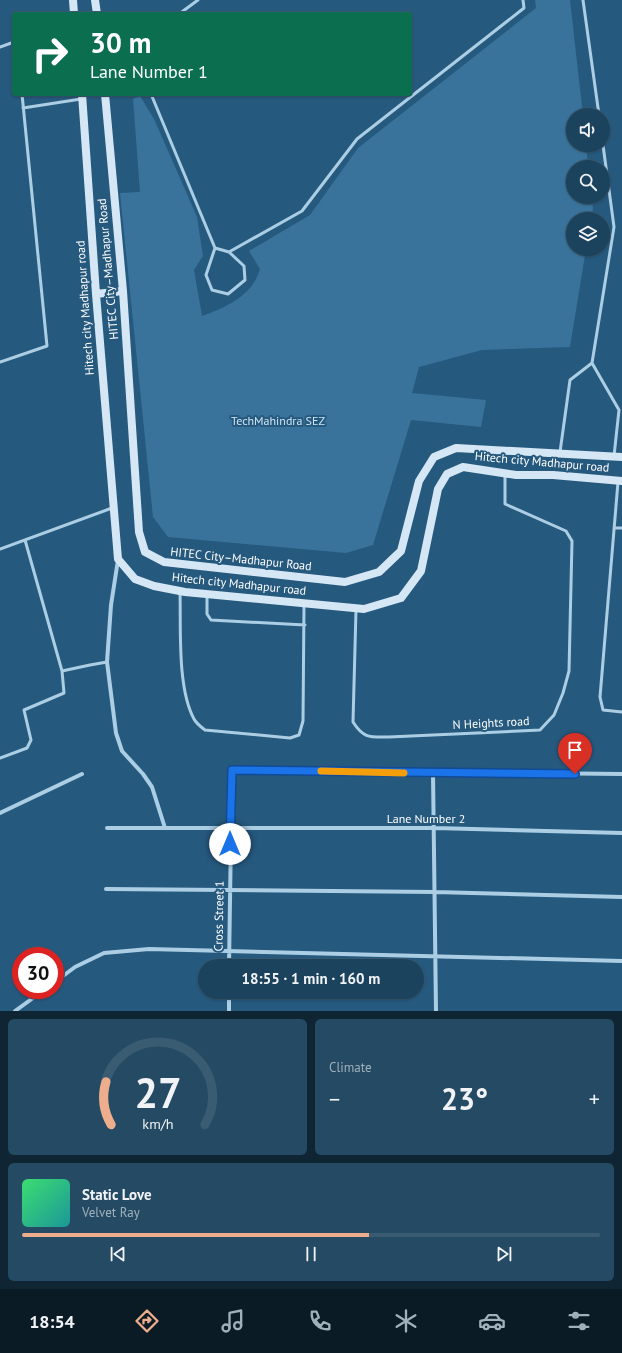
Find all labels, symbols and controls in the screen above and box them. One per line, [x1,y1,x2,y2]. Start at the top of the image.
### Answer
text: 30 m [90,24,151,61]
icon: right [24,28,76,80]
text: Lane Number 1 [90,60,208,83]
map controls [566,108,610,256]
button: sound [566,108,610,152]
button: search [566,160,610,204]
street label: HITEC City–Madhapur Road [94,198,121,340]
button: layers [566,212,610,256]
street label: Hitech city Madhapur road [72,240,97,376]
park label: TechMahindra SEZ [231,413,325,428]
street label: Hitech city Madhapur road [474,448,610,475]
street label: HITEC City–Madhapur Road [170,544,312,573]
street label: Hitech city Madhapur road [171,569,307,598]
street label: N Heights road [452,713,530,732]
pin [558,733,592,774]
icon: arrive [564,739,586,761]
street label: Lane Number 2 [387,811,465,826]
position arrow [209,823,251,865]
street label: Cross Street 1 [210,880,227,952]
speed limit sign: 30 [12,947,64,999]
text: 18:55 · 1 min · 160 m [242,969,380,988]
text: Climate [329,1059,372,1076]
text: 27 [134,1066,181,1119]
text: 23° [441,1079,488,1118]
text: − [329,1085,340,1113]
text: + [589,1085,600,1113]
text: km/h [142,1114,173,1133]
text: Static Love [82,1185,152,1204]
text: Velvet Ray [82,1204,140,1221]
icon: previous [107,1243,129,1265]
icon: pause [300,1243,322,1265]
icon: next [493,1243,515,1265]
icon: directions [133,1307,161,1335]
icon: music [219,1307,247,1335]
icon: phone [306,1307,334,1335]
icon: climate [392,1307,420,1335]
icon: car [478,1307,506,1335]
icon: filters [565,1307,593,1335]
text: 18:54 [29,1310,75,1333]

